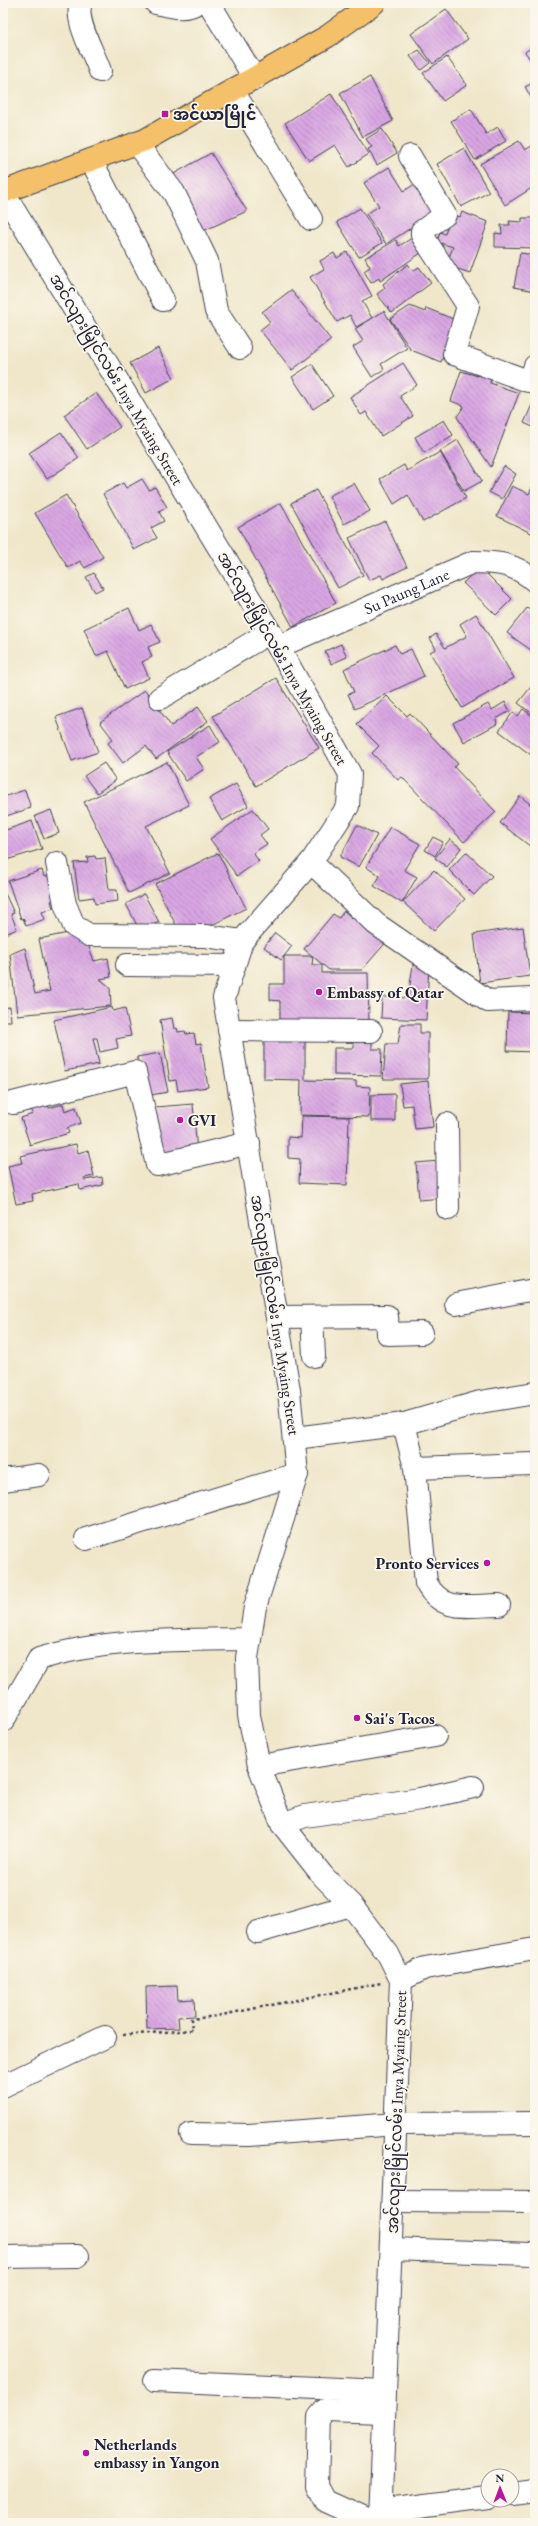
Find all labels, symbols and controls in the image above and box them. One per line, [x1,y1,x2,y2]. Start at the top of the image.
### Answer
place label: အင်ယာမြိုင် [173,103,257,128]
marker: အင်ယာမြိုင် [160,109,170,119]
street label: အင်လျားမြိုင်လမ်း Inya Myaing Street [42,269,189,490]
street label: အင်လျားမြိုင်လမ်း Inya Myaing Street [210,547,353,770]
street label: Su Paung Lane [361,564,452,619]
place label: Embassy of Qatar [327,982,444,1003]
marker: Embassy of Qatar [314,987,324,997]
place label: GVI [188,1110,216,1131]
marker: GVI [175,1115,185,1125]
street label: အင်လျားမြိုင်လမ်း Inya Myaing Street [243,1193,306,1437]
place label: Pronto Services [375,1553,479,1574]
marker: Pronto Services [482,1558,492,1568]
place label: Sai's Tacos [365,1708,435,1729]
marker: Sai's Tacos [352,1713,362,1723]
street label: အင်လျားမြိုင်လမ်း Inya Myaing Street [381,1990,414,2234]
place label: Netherlands embassy in Yangon [94,2434,220,2473]
marker: Netherlands embassy in Yangon [81,2448,91,2458]
north arrow [480,2468,520,2508]
text: N [495,2471,504,2485]

